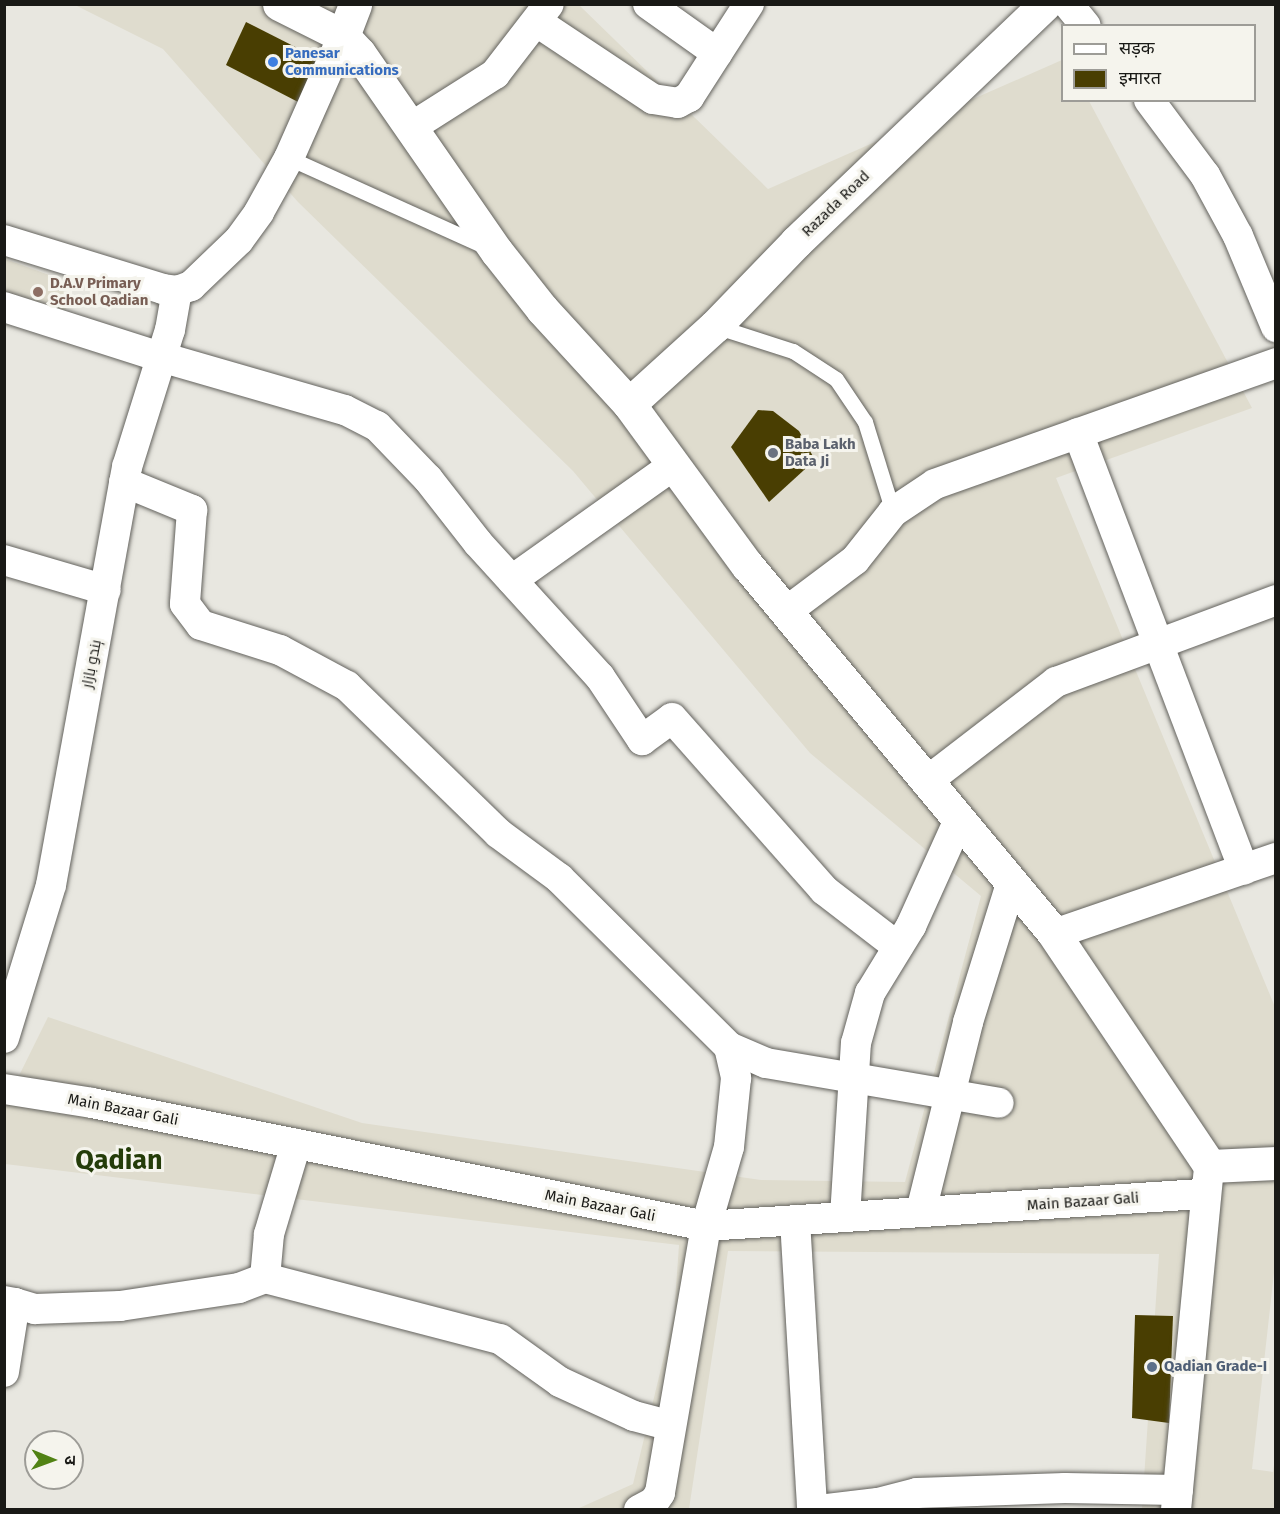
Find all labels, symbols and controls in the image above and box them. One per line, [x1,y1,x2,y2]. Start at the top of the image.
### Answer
legend [1061,24,1256,102]
text: सड़क [1119,37,1155,59]
place label: Panesar Communications [285,44,399,79]
marker: Panesar Communications [266,55,280,69]
text: इमारत [1119,67,1161,89]
street label: Razada Road [798,167,874,241]
place label: D.A.V Primary School Qadian [50,274,148,309]
marker: D.A.V Primary School Qadian [31,285,45,299]
place label: Baba Lakh Data Ji [785,435,856,470]
marker: Baba Lakh Data Ji [766,446,780,460]
street label: ہندو بازار [78,638,106,690]
street label: Main Bazaar Gali [66,1090,180,1130]
district label: Qadian [75,1145,163,1177]
street label: Main Bazaar Gali [543,1186,657,1226]
street label: Main Bazaar Gali [1026,1189,1140,1215]
place label: Qadian Grade-I [1164,1358,1267,1376]
marker: Qadian Grade-I [1145,1360,1159,1374]
north arrow [24,1430,84,1490]
text: उ [61,1455,80,1465]

